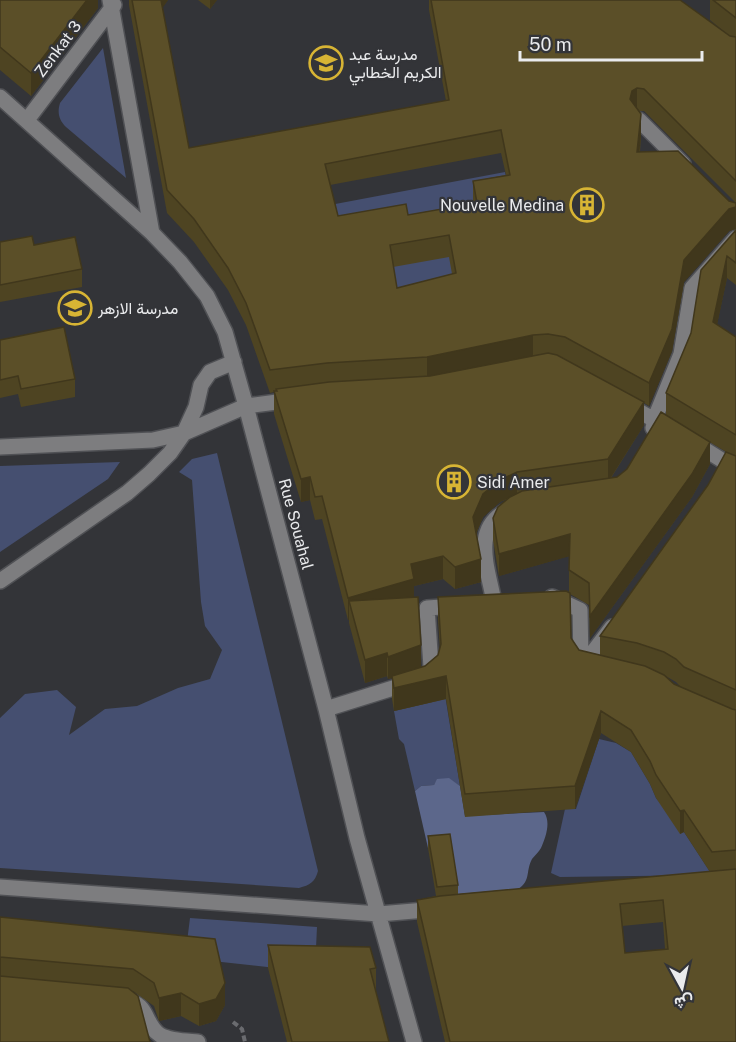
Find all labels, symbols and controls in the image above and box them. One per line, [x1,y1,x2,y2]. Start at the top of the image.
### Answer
street label: Zenkat 3 [31,17,85,81]
scale bar [520,24,702,62]
text: 50 m [529,34,572,55]
school or university icon: مدرسة عبد الكريم الخطابي [308,45,344,81]
place label: مدرسة عبد الكريم الخطابي [349,45,441,86]
building icon: Nouvelle Medina [569,187,605,223]
place label: Nouvelle Medina [440,196,564,215]
school or university icon: مدرسة الازهر [57,290,93,326]
place label: مدرسة الازهر [97,299,178,319]
building icon: Sidi Amer [436,464,472,500]
place label: Sidi Amer [477,473,550,492]
street label: Rue Souahal [275,476,317,572]
north arrow [652,958,712,1018]
text: ش [673,992,695,1013]

